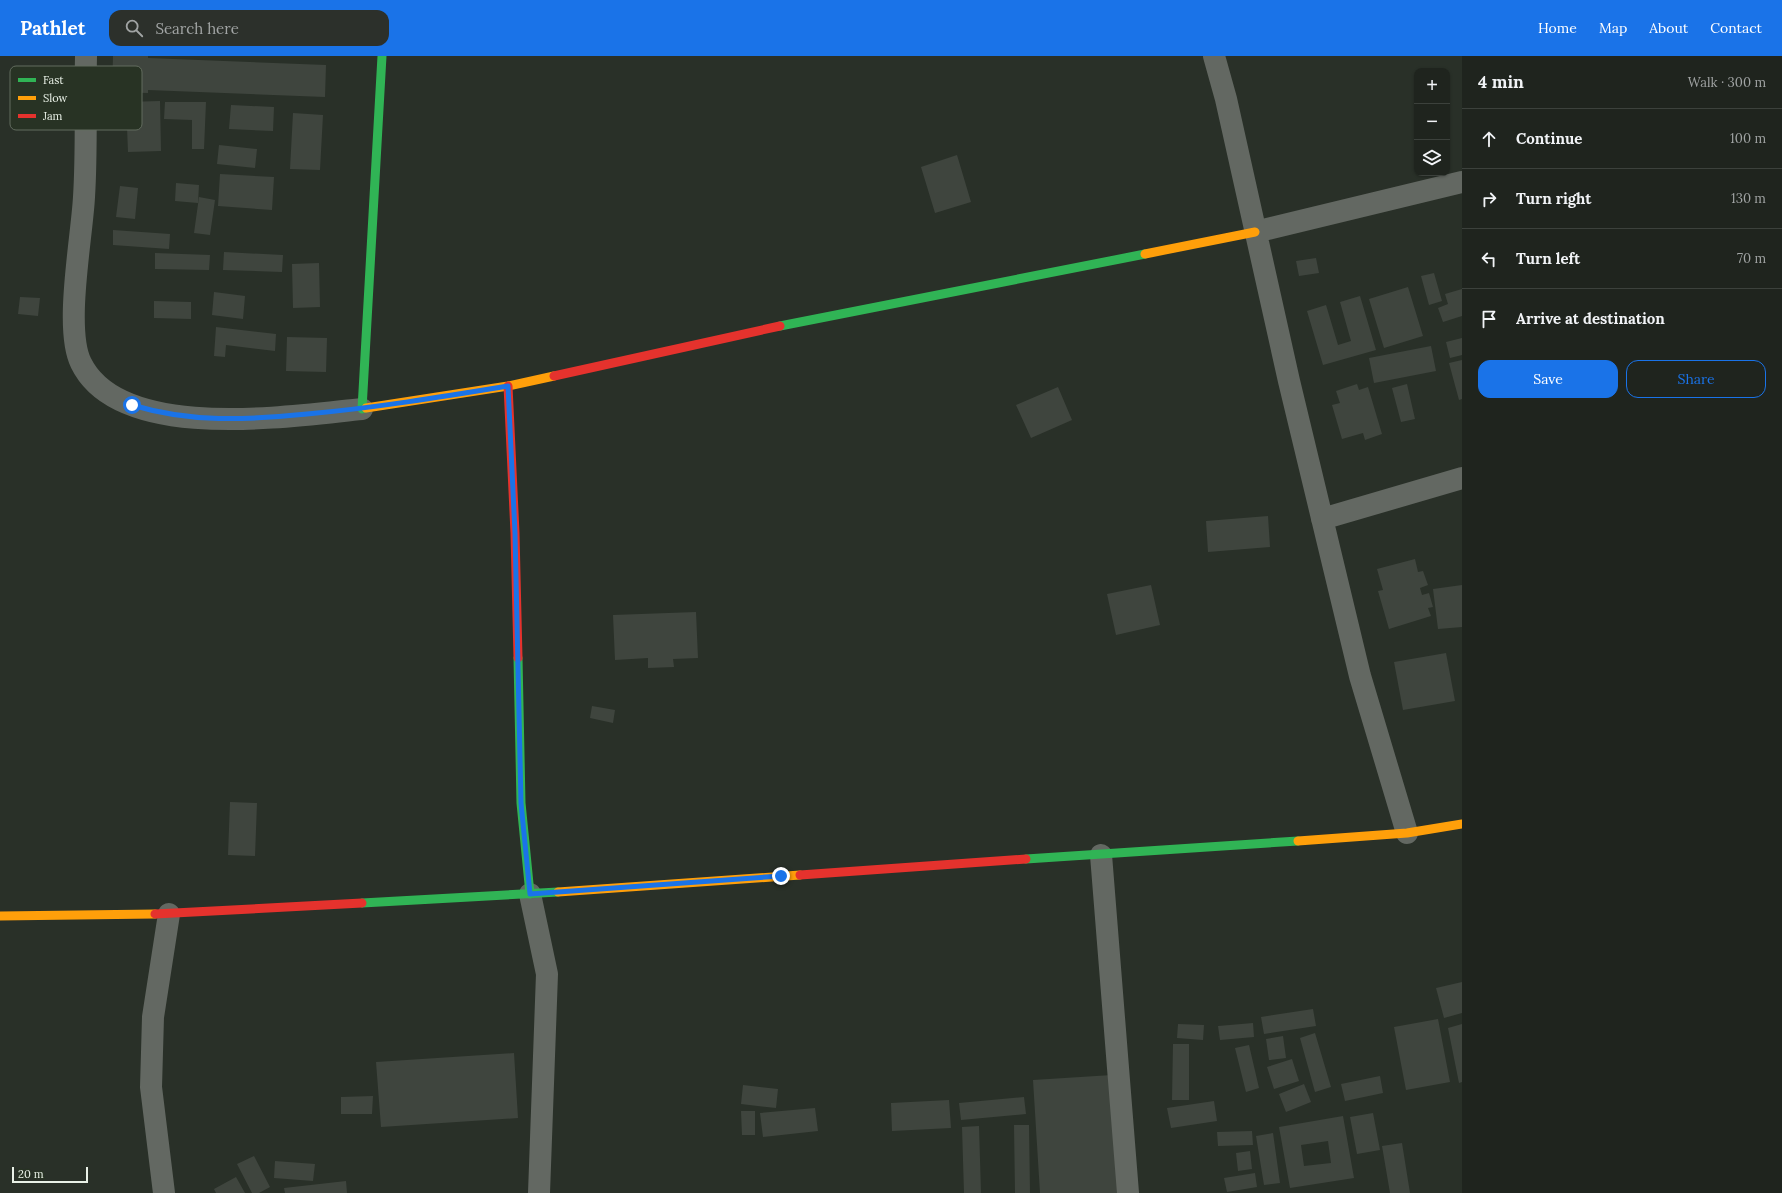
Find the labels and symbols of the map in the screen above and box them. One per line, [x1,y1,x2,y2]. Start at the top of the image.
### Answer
legend [10,66,142,130]
text: Fast [43,73,64,87]
text: Slow [43,91,68,105]
text: Jam [42,109,63,123]
route start [123,396,141,414]
route end [772,867,790,885]
scale bar [12,1165,88,1184]

